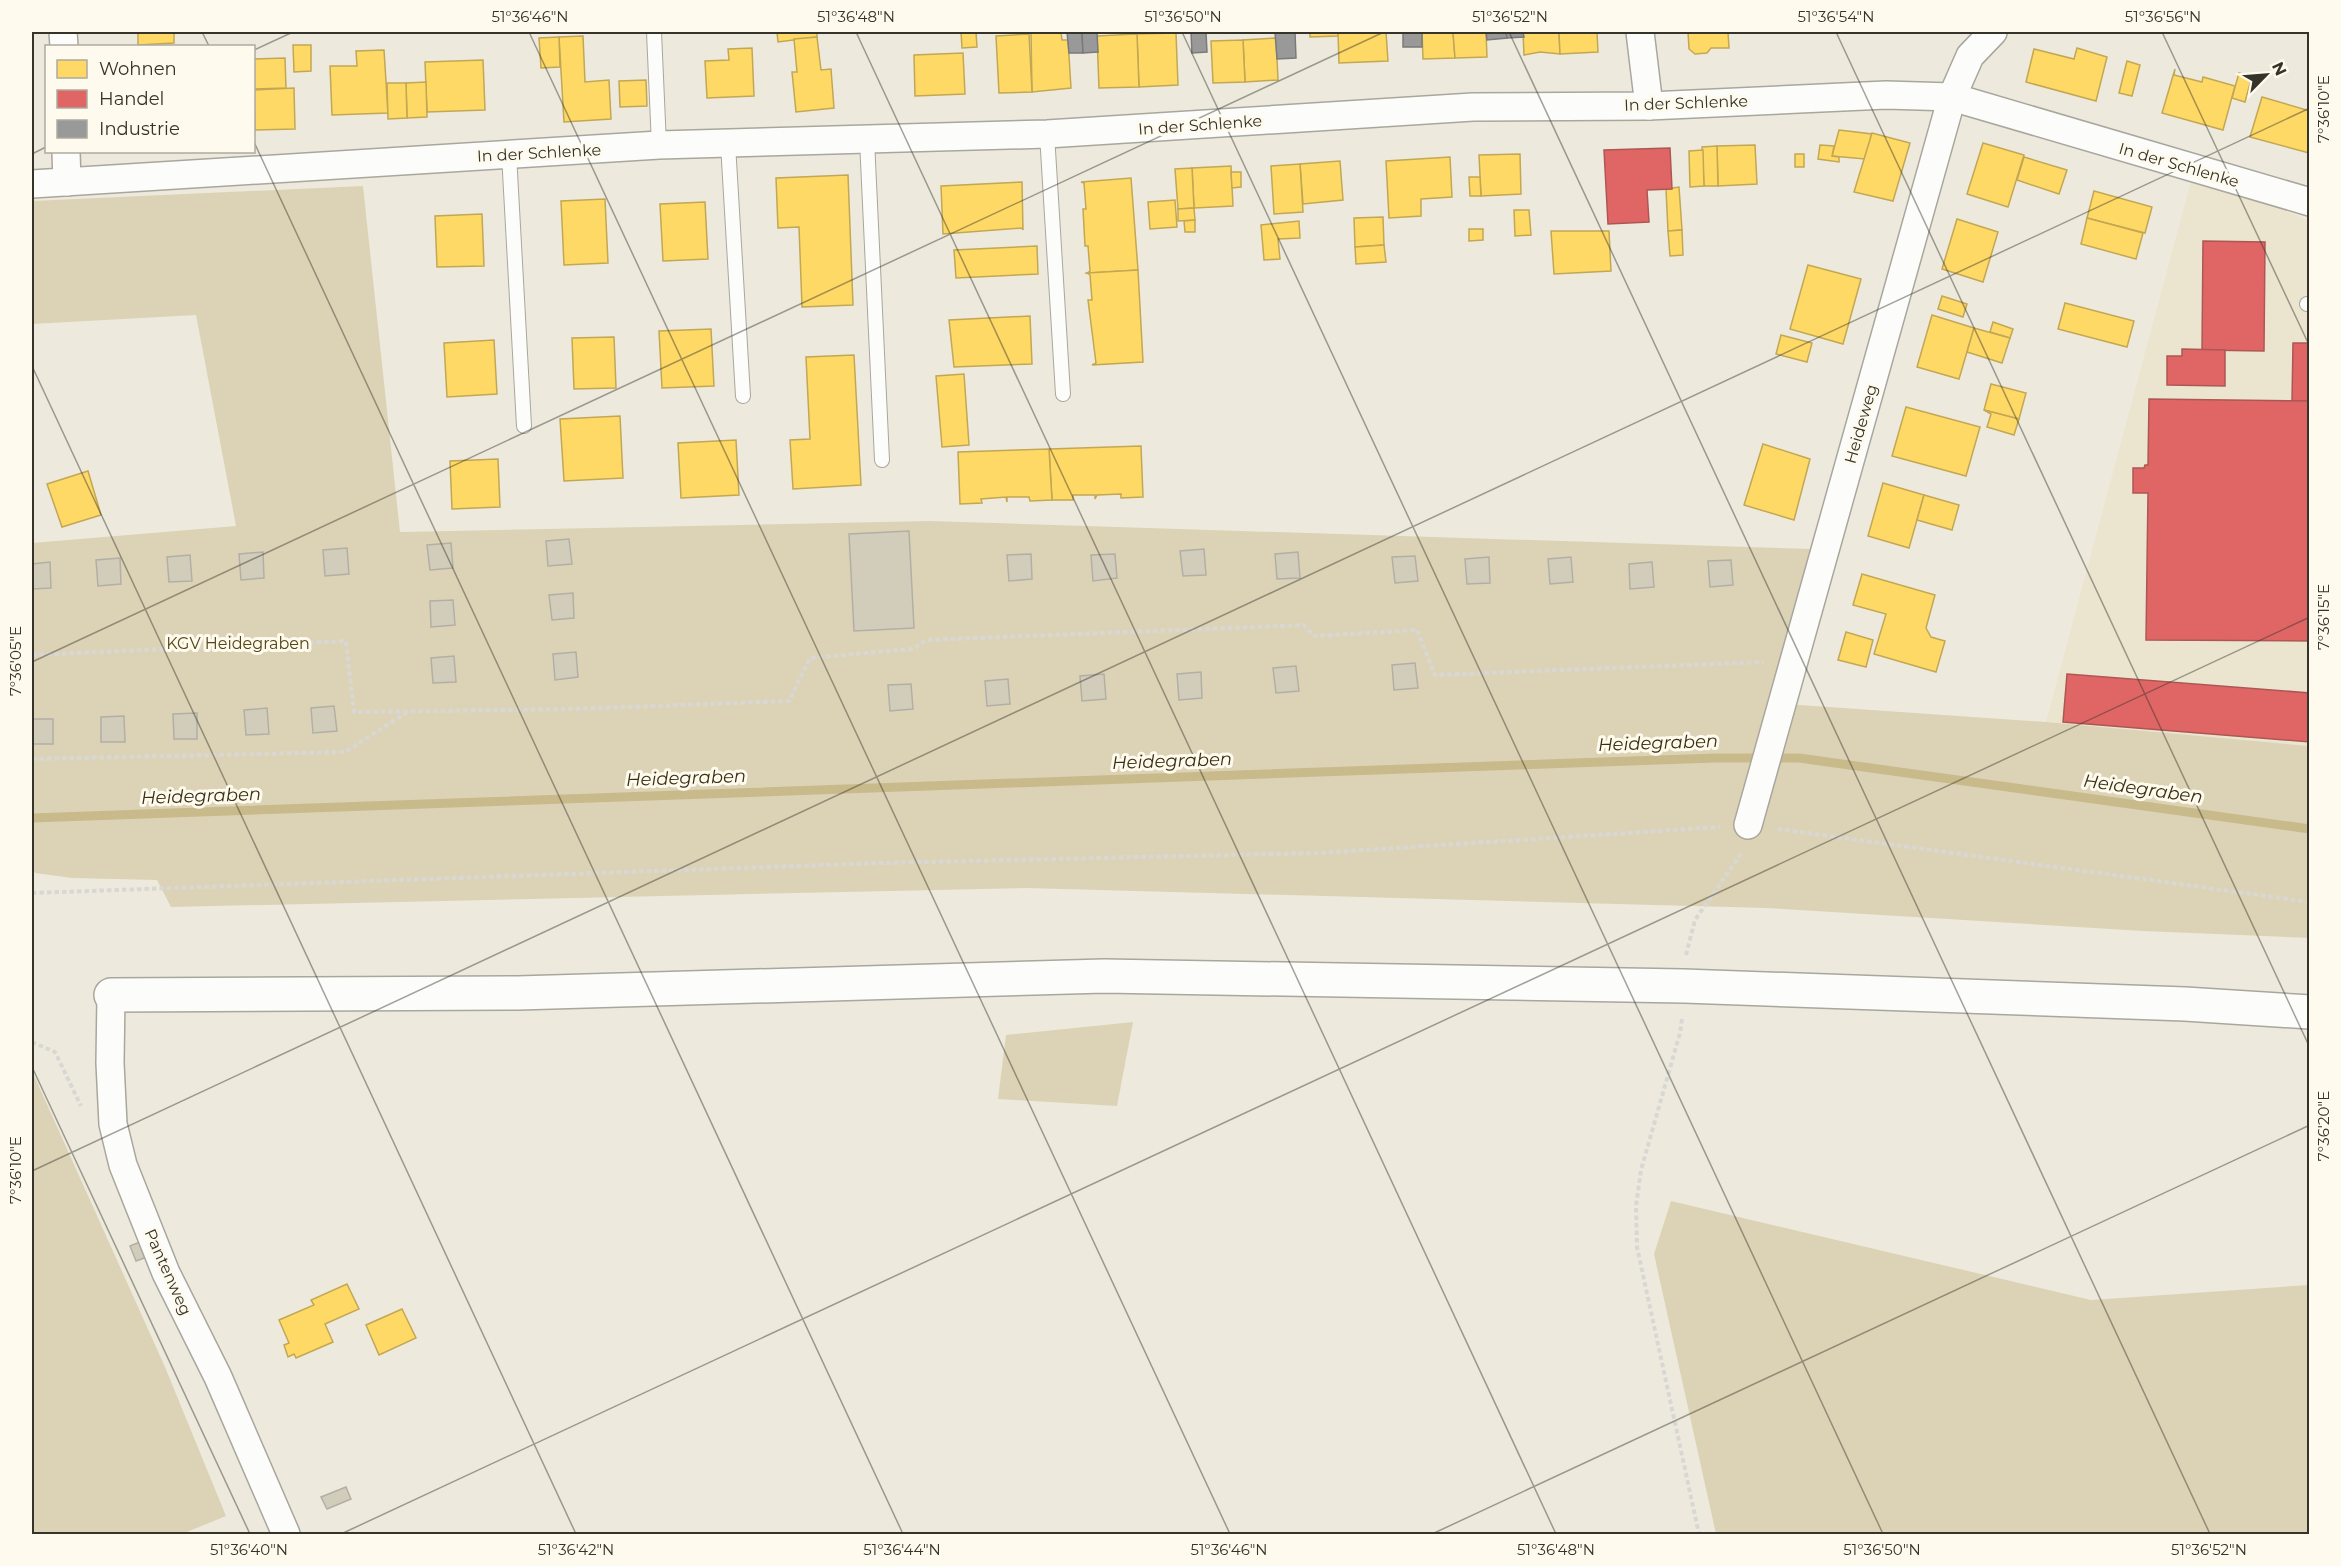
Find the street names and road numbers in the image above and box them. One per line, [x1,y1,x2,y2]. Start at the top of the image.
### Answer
street label: In der Schlenke [1624,91,1748,115]
street label: In der Schlenke [1137,111,1263,139]
street label: In der Schlenke [2117,139,2241,191]
street label: In der Schlenke [476,140,602,166]
street label: Heideweg [1841,382,1881,466]
street label: Pantenweg [141,1226,195,1318]

